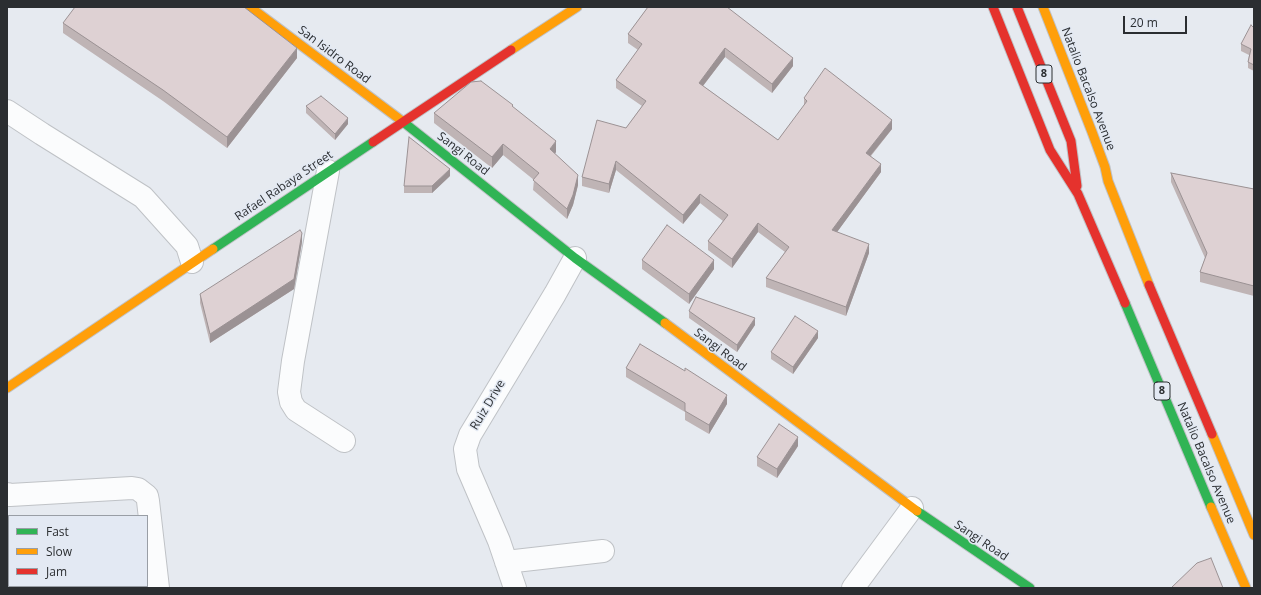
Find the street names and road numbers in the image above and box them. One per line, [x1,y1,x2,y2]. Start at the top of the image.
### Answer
street label: San Isidro Road [295,23,373,87]
street label: Natalio Bacalso Avenue [1058,25,1118,153]
road number: 8 [1036,65,1052,83]
street label: Sangi Road [434,129,492,179]
street label: Rafael Rabaya Street [232,148,336,224]
street label: Sangi Road [691,326,749,374]
street label: Ruiz Drive [467,377,509,433]
road number: 8 [1154,382,1170,400]
street label: Natalio Bacalso Avenue [1174,400,1238,526]
street label: Sangi Road [951,518,1011,564]

